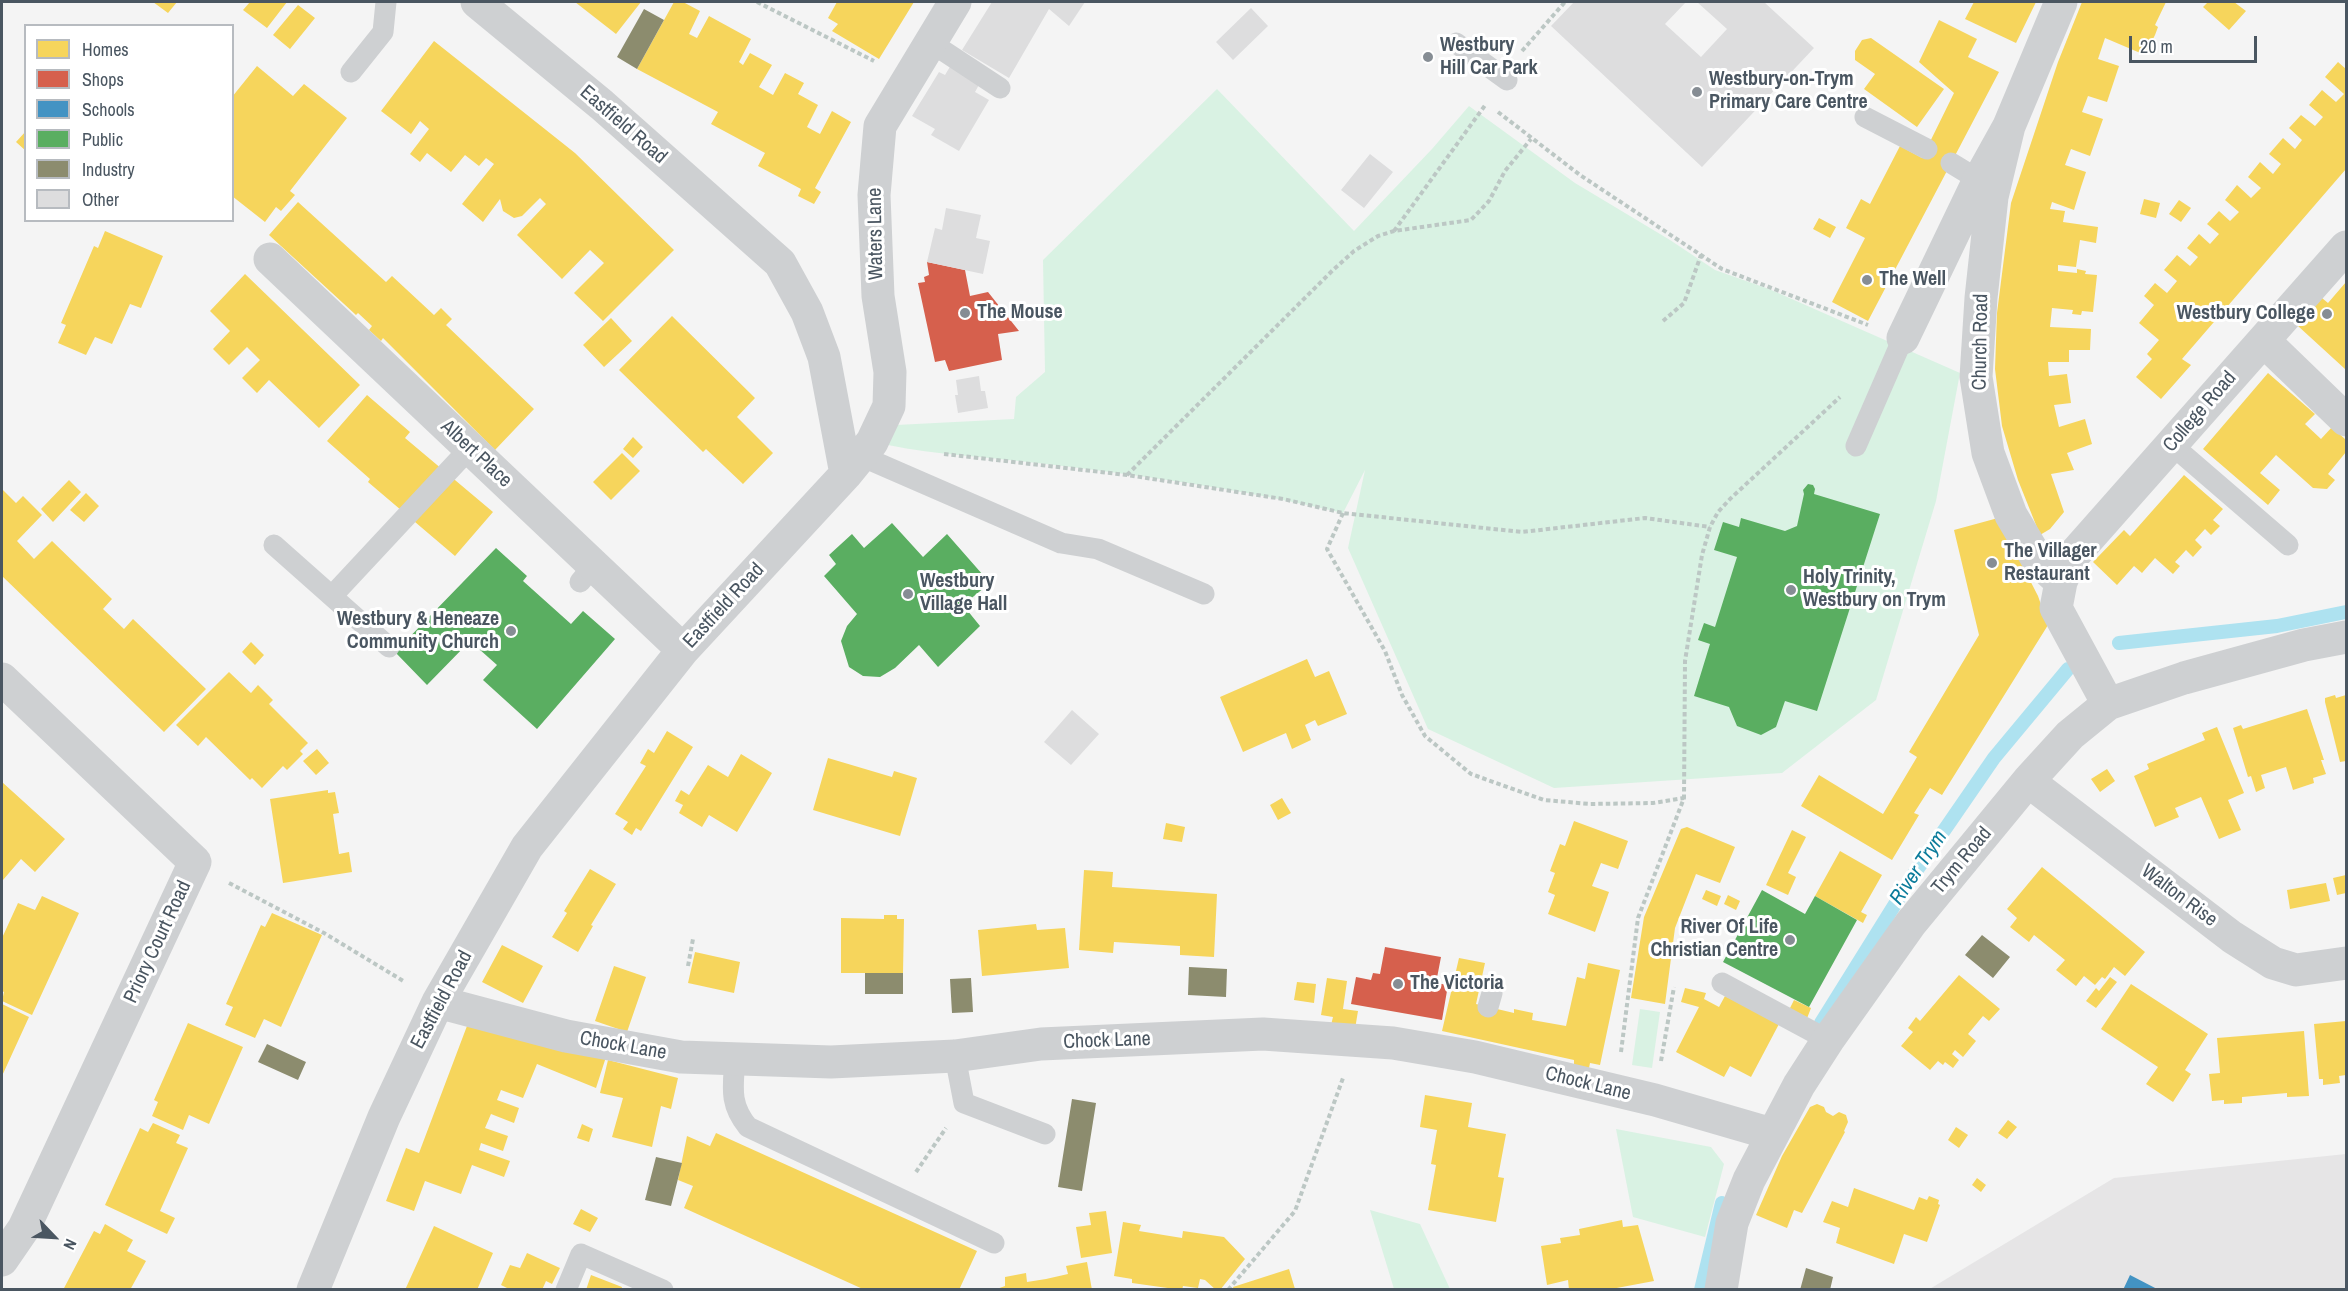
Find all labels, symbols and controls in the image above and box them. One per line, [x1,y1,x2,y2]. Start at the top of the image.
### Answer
legend [24,24,234,222]
scale bar [2132,24,2260,62]
place label: Westbury Hill Car Park [1440,34,1538,81]
text: 20 m [2140,34,2173,59]
text: Homes [82,37,129,62]
marker: Westbury Hill Car Park [1421,50,1435,64]
text: Shops [82,67,124,92]
place label: Westbury-on-Trym Primary Care Centre [1709,68,1868,115]
street label: Eastfield Road [575,81,671,169]
marker: Westbury-on-Trym Primary Care Centre [1690,85,1704,99]
text: Schools [82,97,135,122]
text: Public [82,127,123,152]
text: Industry [82,157,135,182]
text: Other [82,187,119,212]
street label: Waters Lane [863,188,889,280]
place label: The Well [1879,268,1946,292]
marker: The Well [1860,273,1874,287]
street label: Church Road [1968,293,1994,391]
place label: The Mouse [977,301,1063,325]
place label: Westbury College [2177,302,2315,326]
marker: The Mouse [958,306,972,320]
marker: Westbury College [2320,307,2334,321]
street label: College Road [2158,367,2242,457]
street label: Albert Place [435,415,517,493]
place label: The Villager Restaurant [2004,540,2097,587]
marker: The Villager Restaurant [1985,556,1999,570]
street label: Eastfield Road [679,558,769,654]
place label: Holy Trinity, Westbury on Trym [1803,566,1946,613]
place label: Westbury Village Hall [920,570,1007,617]
marker: Holy Trinity, Westbury on Trym [1784,583,1798,597]
marker: Westbury Village Hall [901,587,915,601]
place label: Westbury & Heneaze Community Church [337,608,499,655]
marker: Westbury & Heneaze Community Church [504,624,518,638]
street label: Trym Road [1927,822,1997,900]
water label: River Trym [1885,826,1953,910]
street label: Walton Rise [2136,860,2222,932]
street label: Priory Court Road [119,877,197,1007]
place label: River Of Life Christian Centre [1650,916,1778,963]
marker: River Of Life Christian Centre [1783,933,1797,947]
street label: Eastfield Road [406,947,478,1053]
place label: The Victoria [1410,972,1504,996]
marker: The Victoria [1391,977,1405,991]
street label: Chock Lane [578,1027,668,1065]
street label: Chock Lane [1063,1027,1151,1055]
street label: Chock Lane [1543,1062,1633,1106]
north arrow [24,1207,84,1267]
text: N [58,1236,82,1254]

